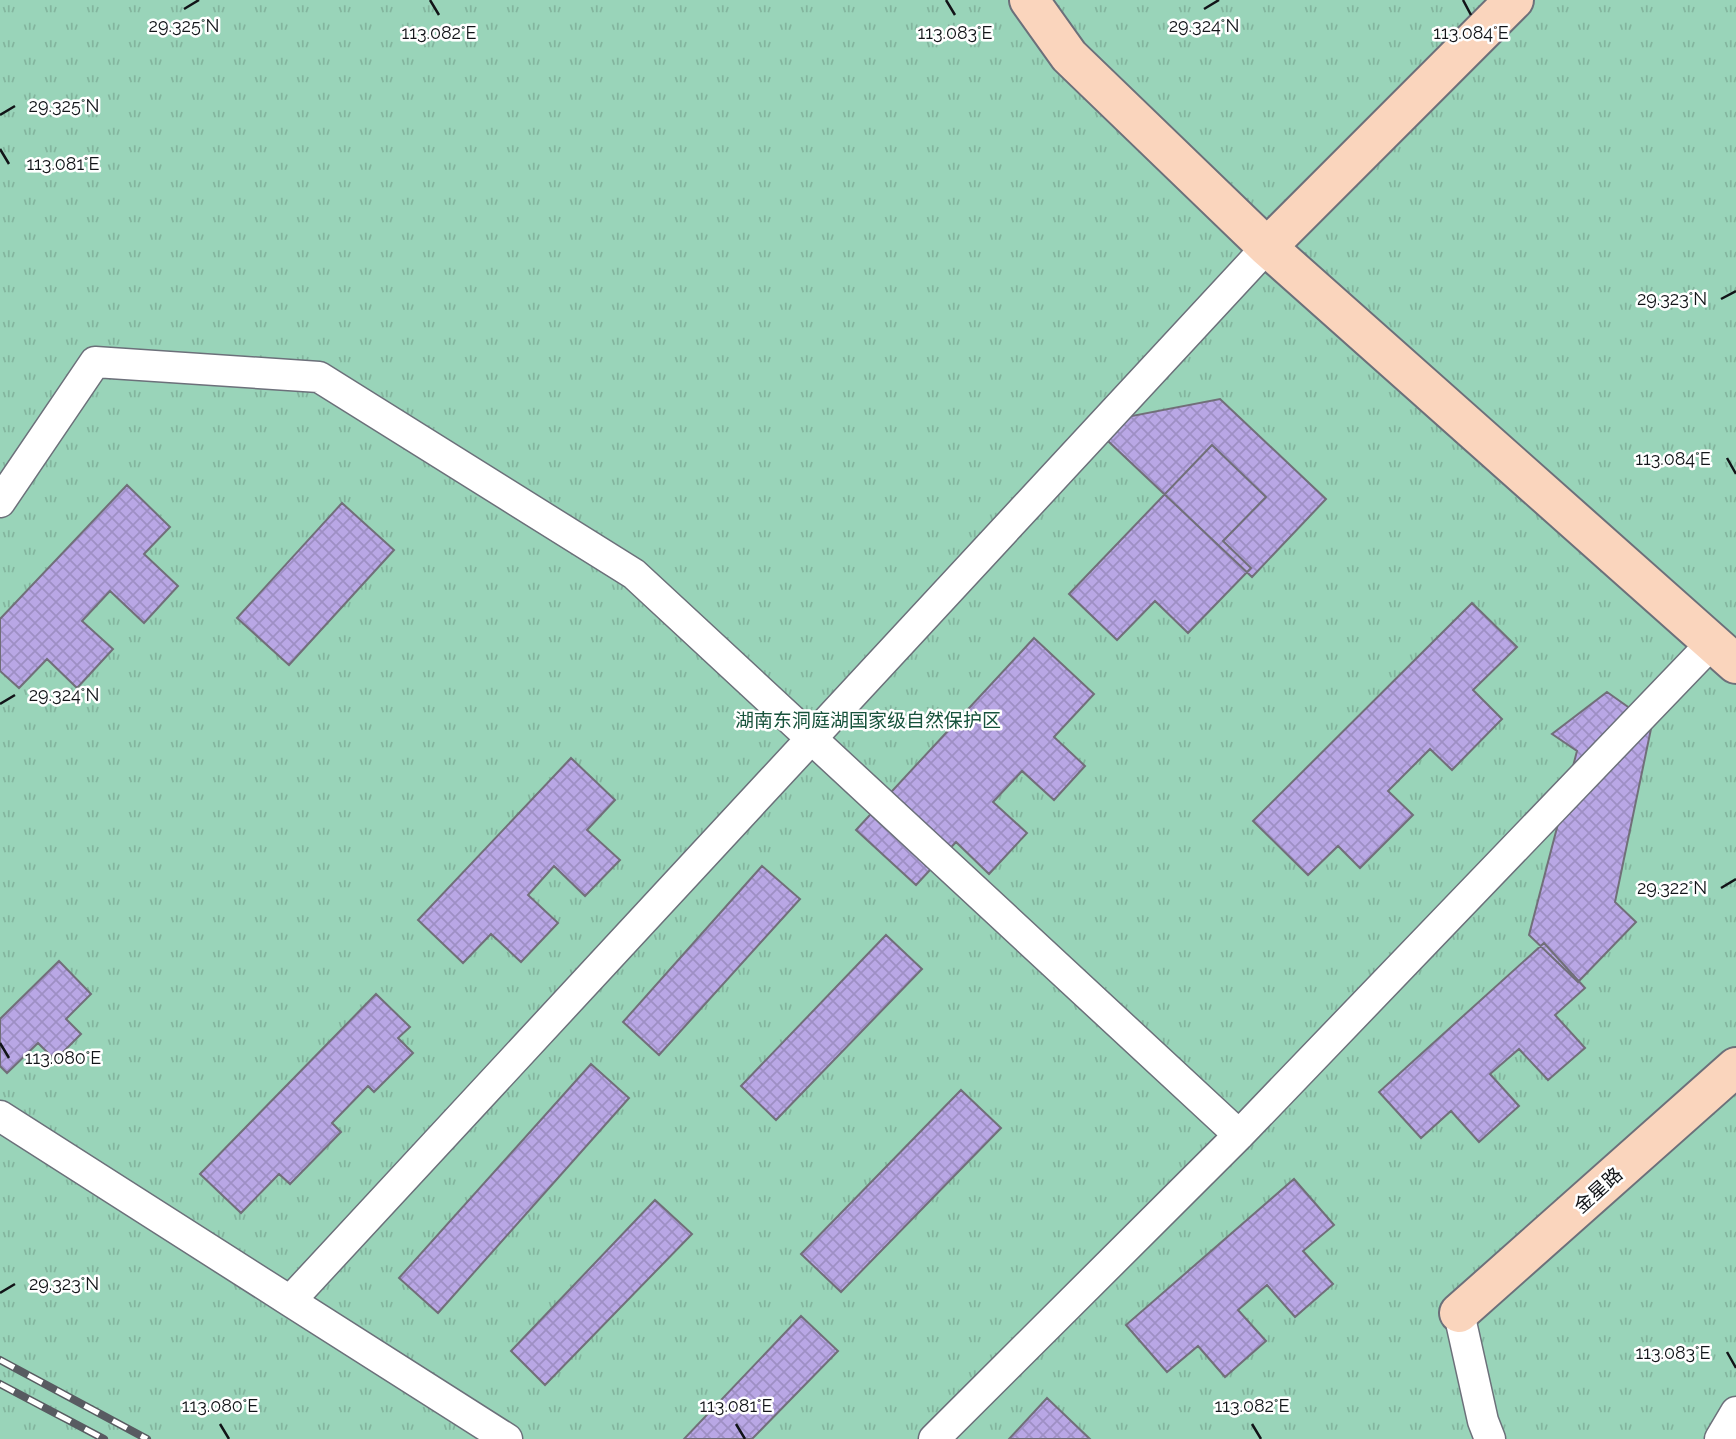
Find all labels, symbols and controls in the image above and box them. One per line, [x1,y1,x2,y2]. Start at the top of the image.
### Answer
text: 29.325°N [149,15,219,36]
text: 29.324°N [1169,15,1239,36]
text: 113.082°E [401,22,477,43]
text: 113.083°E [917,22,993,43]
text: 113.084°E [1433,22,1509,43]
text: 29.325°N [29,95,99,116]
text: 113.081°E [26,153,100,174]
text: 29.323°N [1637,288,1707,309]
text: 113.084°E [1635,448,1711,469]
text: 29.324°N [29,684,99,705]
park label: 湖南东洞庭湖国家级自然保护区 [735,709,1001,731]
text: 29.322°N [1637,877,1707,898]
text: 113.080°E [25,1047,101,1068]
street label: 金星路 [1569,1163,1627,1217]
text: 29.323°N [29,1273,99,1294]
text: 113.083°E [1635,1342,1711,1363]
text: 113.080°E [182,1395,258,1416]
text: 113.081°E [699,1395,773,1416]
text: 113.082°E [1214,1395,1290,1416]

